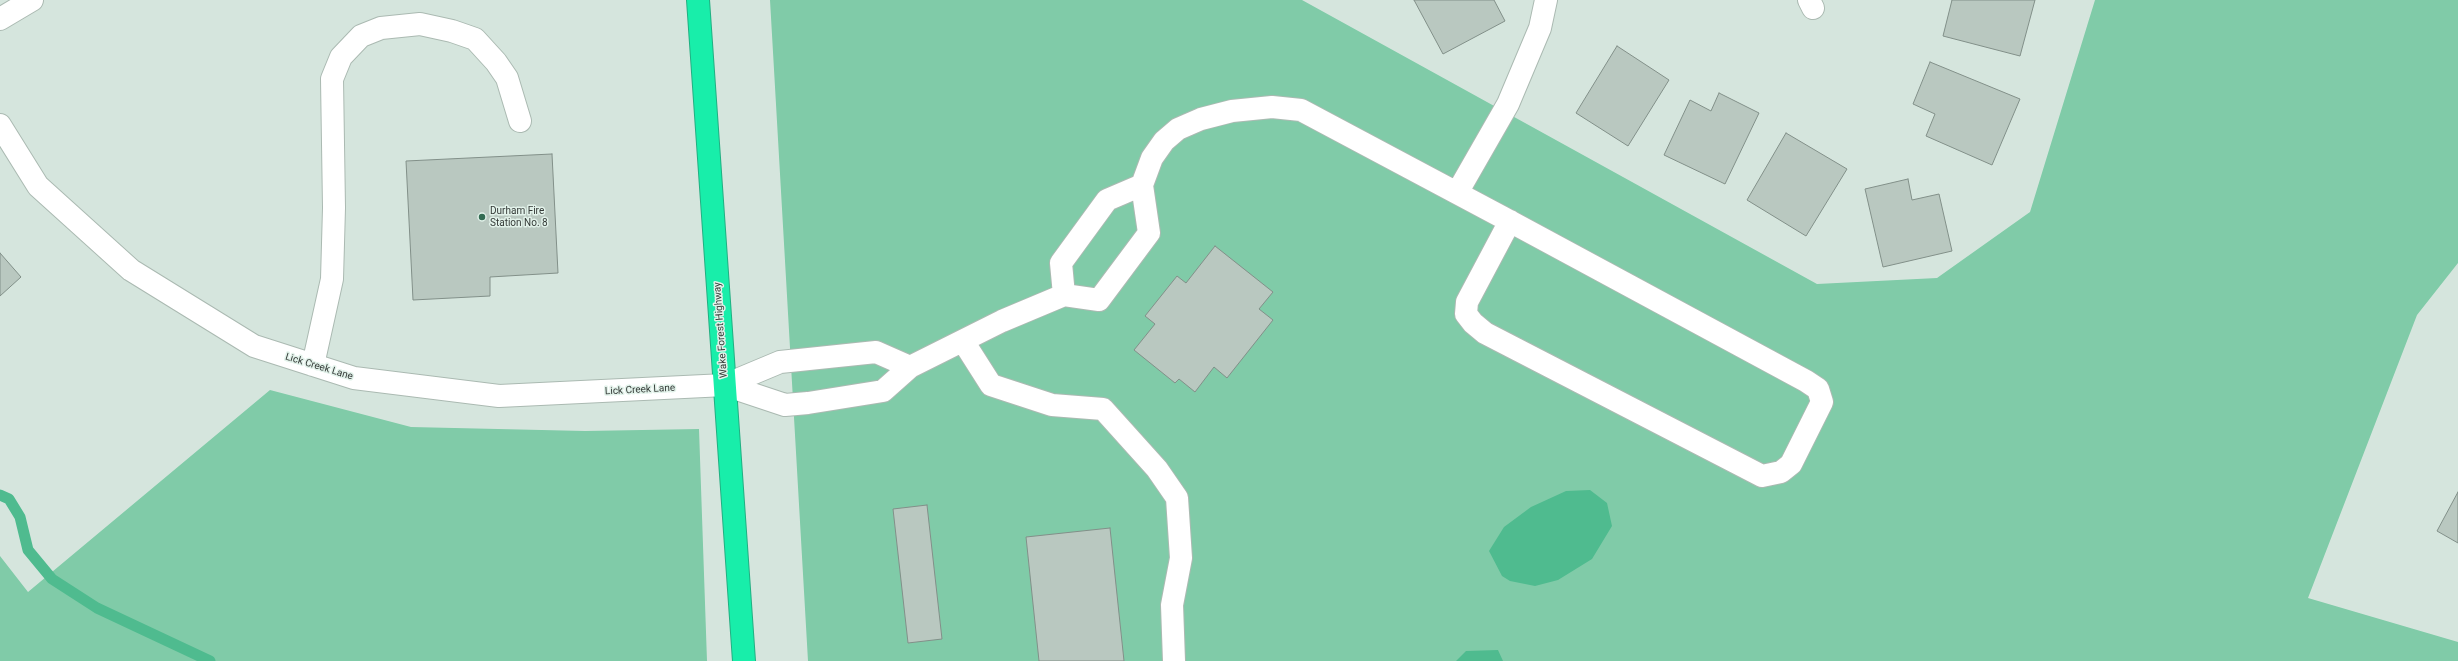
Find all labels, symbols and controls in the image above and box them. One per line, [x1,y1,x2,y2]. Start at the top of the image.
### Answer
place label: Durham Fire Station No. 8 [490,205,548,228]
marker: Durham Fire Station No. 8 [477,212,487,222]
street label: Wake Forest Highway [712,282,730,378]
street label: Lick Creek Lane [284,351,354,383]
street label: Lick Creek Lane [605,382,675,398]

